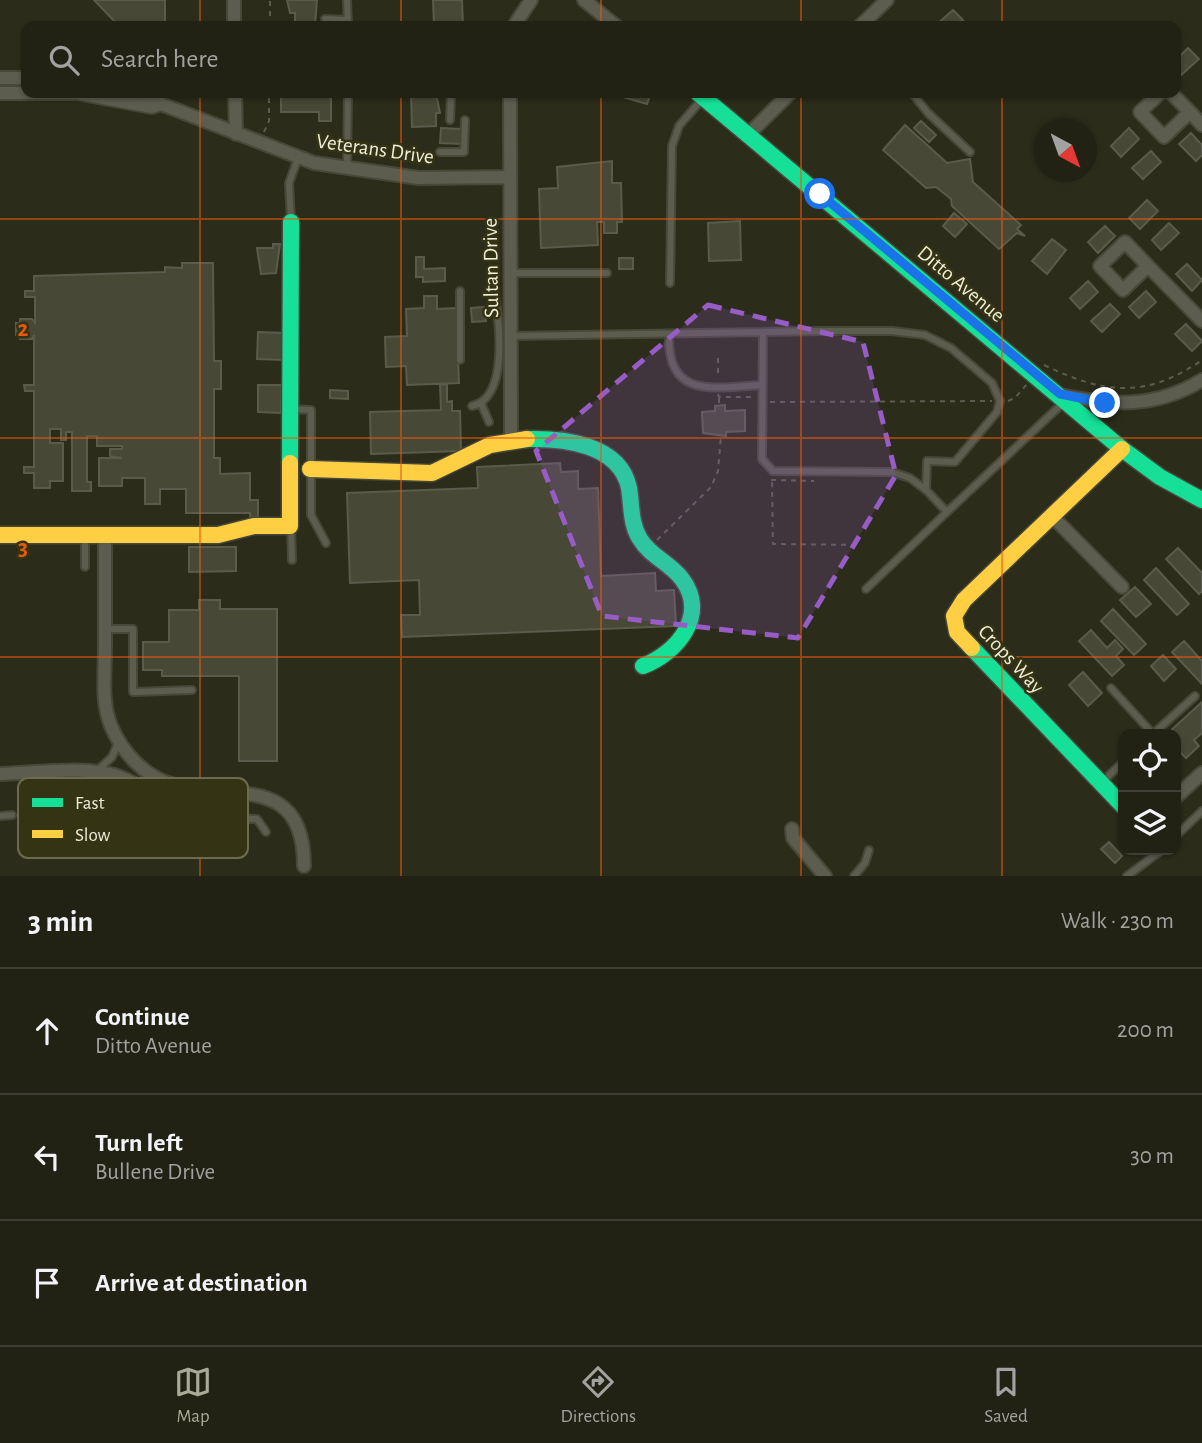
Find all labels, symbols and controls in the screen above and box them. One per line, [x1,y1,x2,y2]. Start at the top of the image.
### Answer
search box [21,21,1181,98]
icon: search [45,41,83,79]
text: Search here [101,46,219,72]
north arrow [1034,119,1097,182]
street label: Veterans Drive [315,130,435,168]
route start [804,178,835,209]
street label: Sultan Drive [480,218,502,318]
street label: Ditto Avenue [913,242,1009,326]
text: 2 [18,318,29,341]
route end [1089,387,1120,418]
text: 3 [18,537,28,560]
street label: Crops Way [974,621,1048,697]
map controls [1118,729,1181,855]
button: locate [1118,729,1181,792]
legend [18,778,248,858]
button: layers [1118,792,1181,855]
text: Fast [75,794,105,813]
text: Slow [75,826,111,845]
text: 3 min [28,907,93,937]
text: Walk · 230 m [1061,910,1174,933]
text: Continue [95,1004,190,1030]
icon: ahead [28,1012,66,1050]
text: 200 m [1117,1019,1174,1042]
text: Ditto Avenue [95,1035,212,1058]
text: Turn left [95,1130,183,1156]
icon: left [28,1138,66,1176]
text: 30 m [1130,1145,1174,1168]
text: Bullene Drive [95,1161,215,1184]
icon: arrive [28,1264,66,1302]
text: Arrive at destination [95,1270,308,1296]
tab: Map [174,1363,212,1428]
tab: Directions [560,1363,636,1428]
tab: Saved [984,1363,1028,1428]

